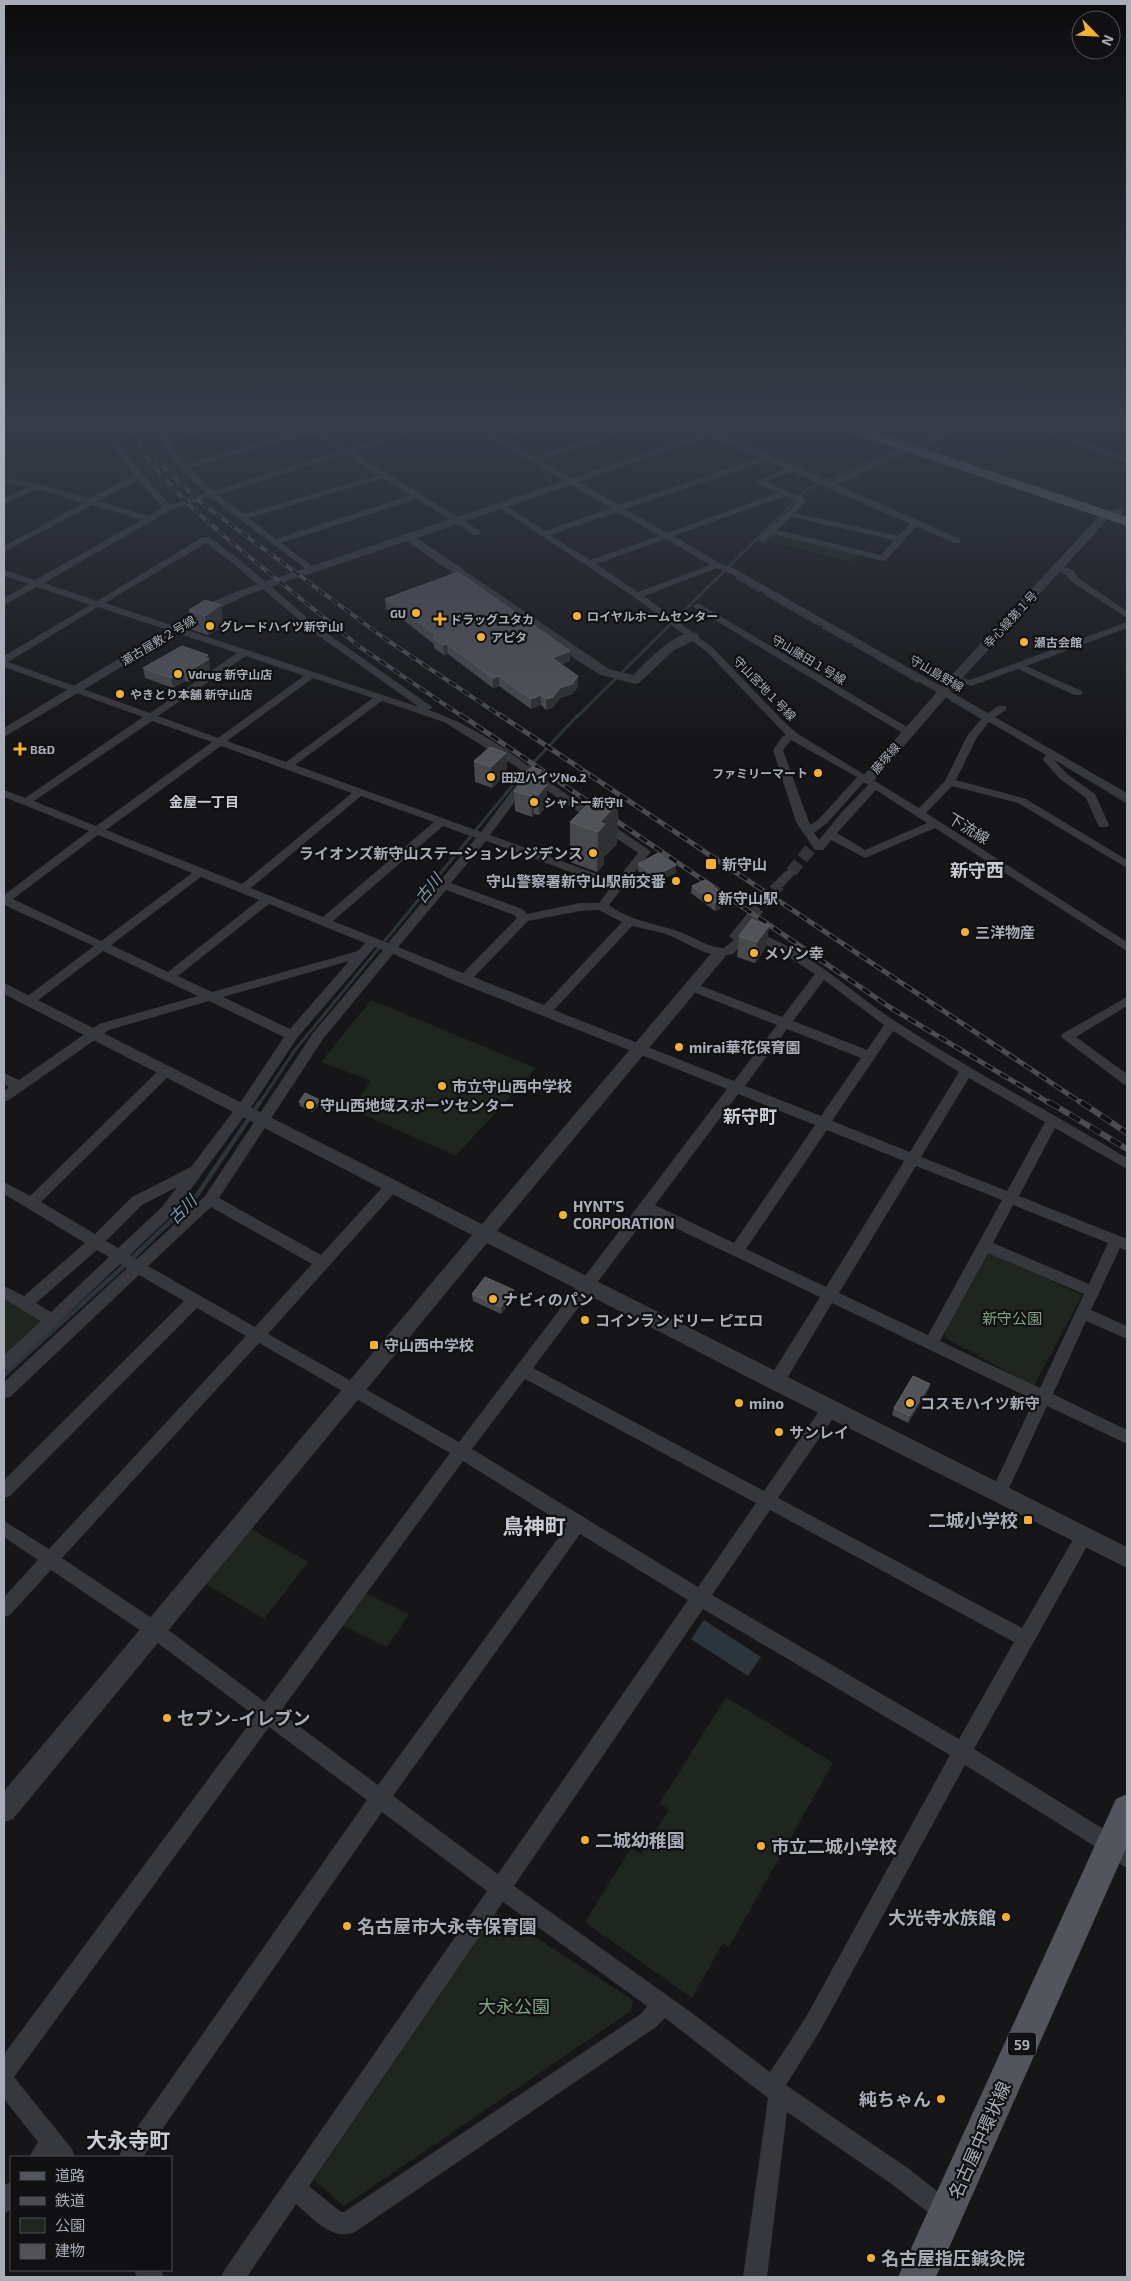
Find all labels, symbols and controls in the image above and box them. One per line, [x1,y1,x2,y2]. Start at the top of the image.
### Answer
north arrow [1071,10,1121,60]
text: N [1099,32,1118,49]
street label: 幸心線第１号 [980,588,1040,650]
place label: GU [390,606,406,620]
marker: GU [410,607,422,619]
place label: ロイヤルホームセンター [587,609,718,623]
marker: ロイヤルホームセンター [571,610,583,622]
street label: 瀬古屋敷２号線 [118,612,198,668]
place label: ドラッグユタカ [450,612,534,626]
marker: ドラッグユタカ [434,613,446,625]
place label: グレードハイツ新守山I [220,619,343,633]
marker: グレードハイツ新守山I [204,620,216,632]
place label: アピタ [491,630,527,644]
marker: アピタ [475,631,487,643]
street label: 守山藤田１号線 [769,631,849,687]
place label: 瀬古会館 [1034,635,1082,649]
marker: 瀬古会館 [1018,636,1030,648]
street label: 守山島野線 [908,652,966,694]
street label: 守山宮地１号線 [731,653,799,723]
place label: Vdrug 新守山店 [188,667,272,681]
marker: Vdrug 新守山店 [172,668,184,680]
place label: やきとり本舗 新守山店 [130,687,253,701]
marker: やきとり本舗 新守山店 [114,688,126,700]
street label: 藤塚線 [868,740,902,776]
place label: B&D [30,742,55,756]
marker: B&D [14,743,26,755]
place label: ファミリーマート [712,766,808,780]
marker: ファミリーマート [812,767,824,779]
place label: 田辺ハイツNo.2 [501,770,586,784]
marker: 田辺ハイツNo.2 [485,771,497,783]
district label: 金屋一丁目 [169,793,239,810]
place label: シャトー新守II [544,795,623,809]
marker: シャトー新守II [528,796,540,808]
street label: 下流線 [945,809,993,847]
place label: ライオンズ新守山ステーションレジデンス [299,844,583,862]
marker: ライオンズ新守山ステーションレジデンス [587,847,599,859]
place label: 新守山 [722,855,767,873]
marker: 新守山 [704,857,718,871]
district label: 新守西 [950,859,1004,881]
water label: 古川 [411,868,447,906]
place label: 守山警察署新守山駅前交番 [486,872,666,890]
marker: 守山警察署新守山駅前交番 [670,875,682,887]
place label: 新守山駅 [718,889,778,907]
marker: 新守山駅 [702,892,714,904]
place label: 三洋物産 [975,923,1035,941]
marker: 三洋物産 [959,926,971,938]
place label: メゾン幸 [764,944,824,962]
marker: メゾン幸 [748,947,760,959]
place label: mirai華花保育園 [689,1038,800,1056]
marker: mirai華花保育園 [673,1041,685,1053]
place label: 市立守山西中学校 [452,1077,572,1095]
marker: 市立守山西中学校 [436,1080,448,1092]
place label: 守山西地域スポーツセンター [320,1096,515,1114]
marker: 守山西地域スポーツセンター [304,1099,316,1111]
district label: 新守町 [723,1105,777,1127]
water label: 古川 [164,1190,201,1227]
place label: HYNT'S CORPORATION [573,1197,674,1232]
marker: HYNT'S CORPORATION [557,1209,569,1221]
place label: ナビィのパン [503,1290,593,1308]
marker: ナビィのパン [487,1293,499,1305]
park label: 新守公園 [982,1309,1042,1327]
place label: コインランドリー ピエロ [595,1311,763,1329]
marker: コインランドリー ピエロ [579,1314,591,1326]
place label: 守山西中学校 [384,1336,474,1354]
marker: 守山西中学校 [368,1339,380,1351]
place label: mino [749,1394,784,1412]
place label: コスモハイツ新守 [920,1394,1040,1412]
marker: mino [733,1397,745,1409]
marker: コスモハイツ新守 [904,1397,916,1409]
place label: サンレイ [789,1423,849,1441]
marker: サンレイ [773,1426,785,1438]
place label: 二城小学校 [928,1509,1018,1531]
district label: 鳥神町 [503,1513,566,1538]
marker: 二城小学校 [1022,1514,1034,1526]
place label: セブン-イレブン [177,1707,310,1729]
marker: セブン-イレブン [161,1712,173,1724]
place label: 二城幼稚園 [595,1829,685,1851]
marker: 二城幼稚園 [579,1834,591,1846]
place label: 市立二城小学校 [771,1835,897,1857]
marker: 市立二城小学校 [755,1840,767,1852]
place label: 大光寺水族館 [888,1906,996,1928]
marker: 大光寺水族館 [1000,1911,1012,1923]
place label: 名古屋市大永寺保育園 [357,1915,537,1937]
marker: 名古屋市大永寺保育園 [341,1920,353,1932]
park label: 大永公園 [478,1995,550,2017]
road number: 59 [1008,2032,1036,2056]
street label: 名古屋中環状線 [943,2078,1015,2202]
place label: 純ちゃん [859,2088,931,2110]
marker: 純ちゃん [935,2093,947,2105]
district label: 大永寺町 [86,2127,170,2152]
legend [10,2156,172,2271]
text: 道路 [55,2166,85,2184]
text: 鉄道 [55,2191,85,2209]
text: 公園 [55,2216,85,2234]
text: 建物 [55,2241,85,2259]
place label: 名古屋指圧鍼灸院 [881,2247,1025,2269]
marker: 名古屋指圧鍼灸院 [865,2252,877,2264]

